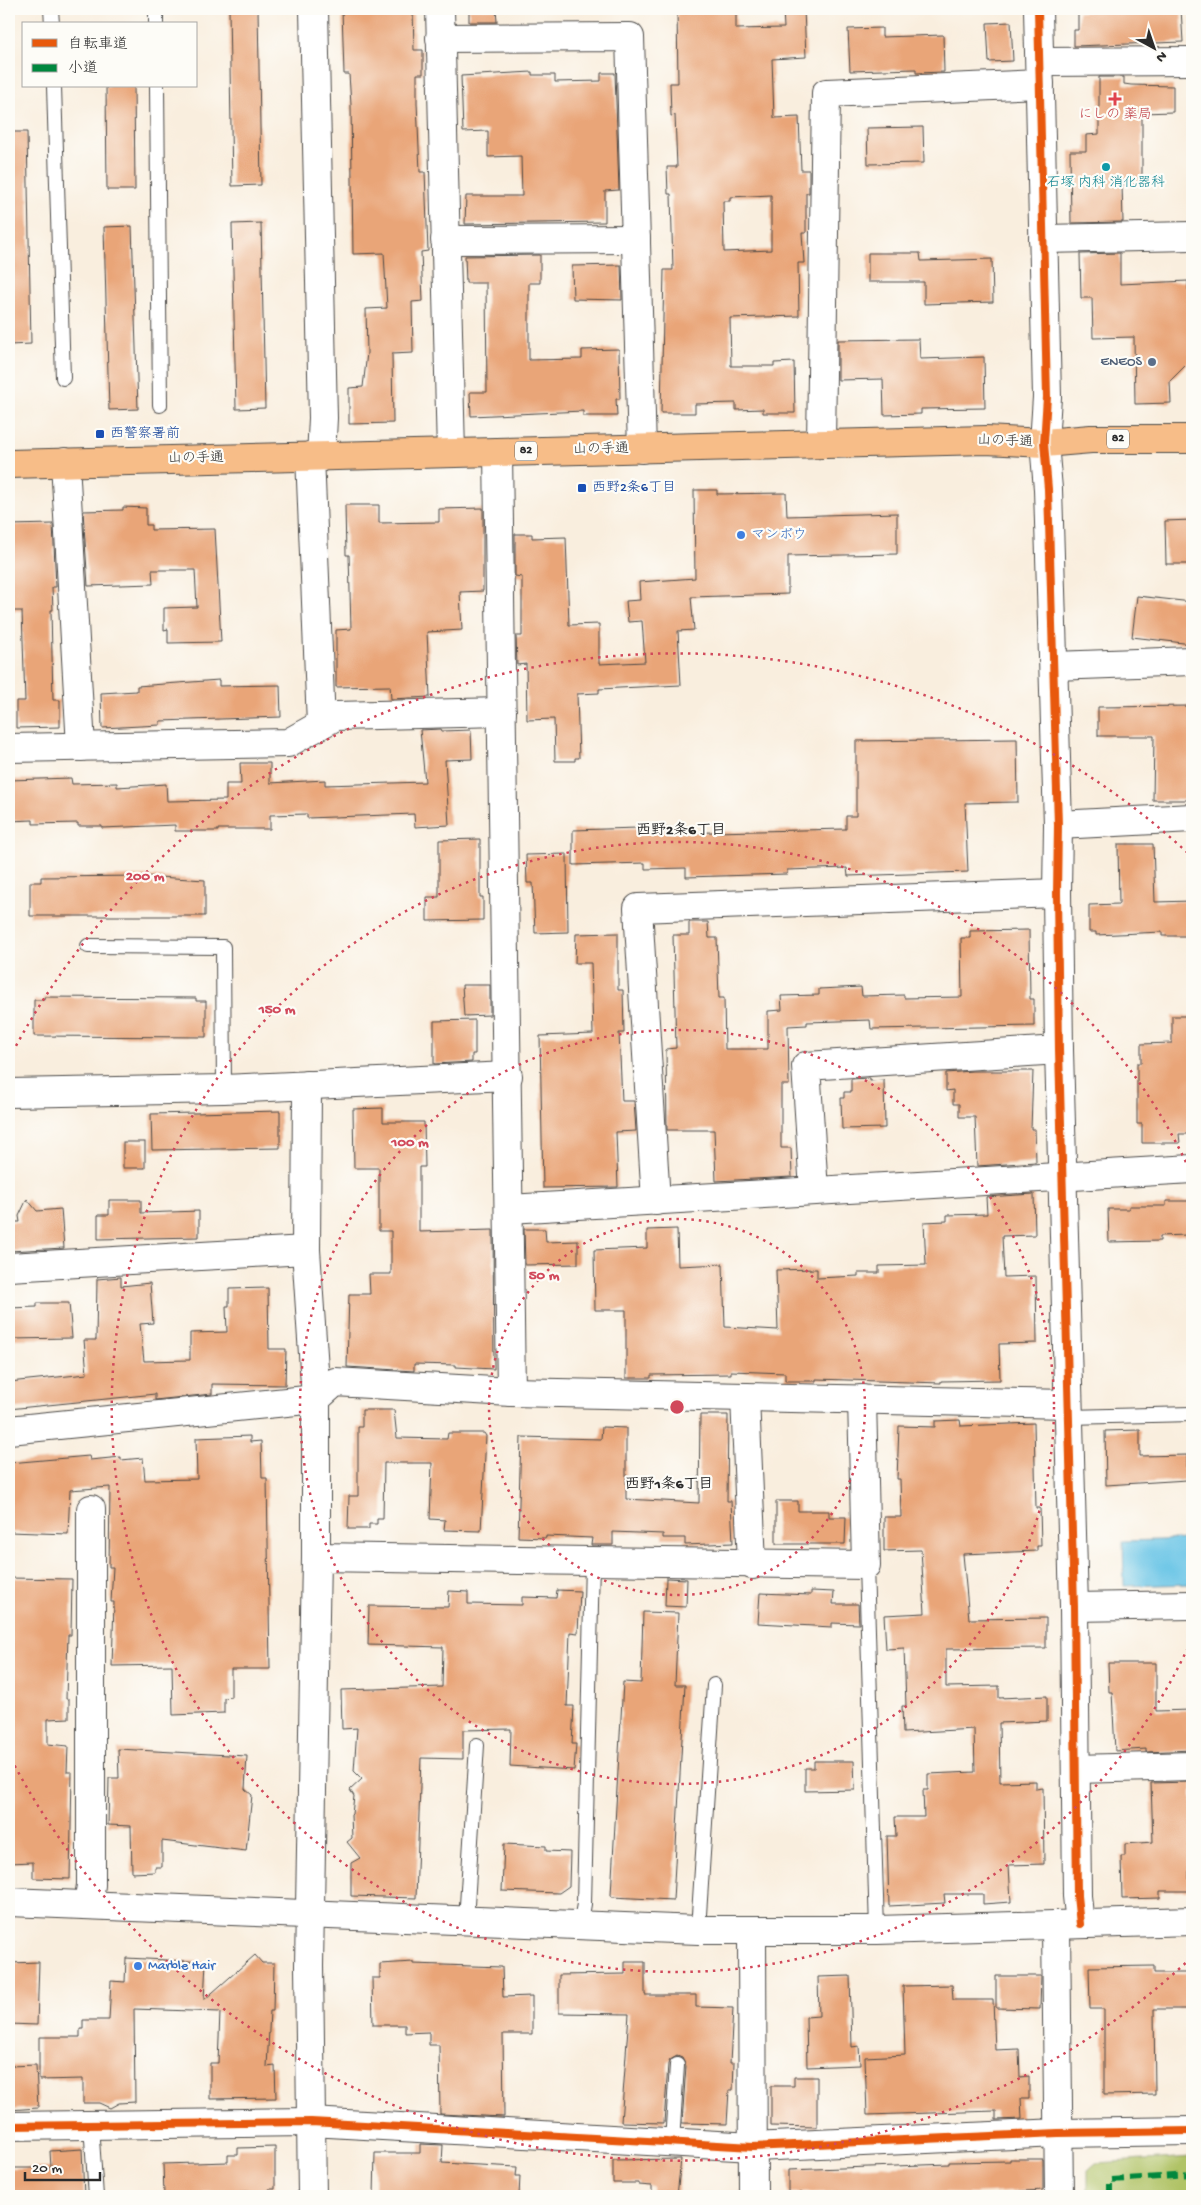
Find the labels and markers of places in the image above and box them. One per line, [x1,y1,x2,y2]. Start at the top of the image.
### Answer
marker: にしの 薬局 [1109,93,1121,105]
place label: にしの 薬局 [1078,107,1152,124]
marker: 石塚 内科 消化器科 [1100,161,1112,173]
place label: 石塚 内科 消化器科 [1047,175,1165,192]
place label: ENEOS [1100,354,1142,371]
marker: ENEOS [1146,356,1158,368]
place label: 西警察署前 [110,426,180,443]
marker: 西警察署前 [94,428,106,440]
place label: 西野2条6丁目 [592,480,676,497]
marker: 西野2条6丁目 [576,482,588,494]
place label: マンボウ [751,527,807,544]
marker: マンボウ [735,529,747,541]
centre of rings [668,1398,686,1416]
place label: Marble Hair [148,1958,216,1975]
marker: Marble Hair [132,1960,144,1972]

